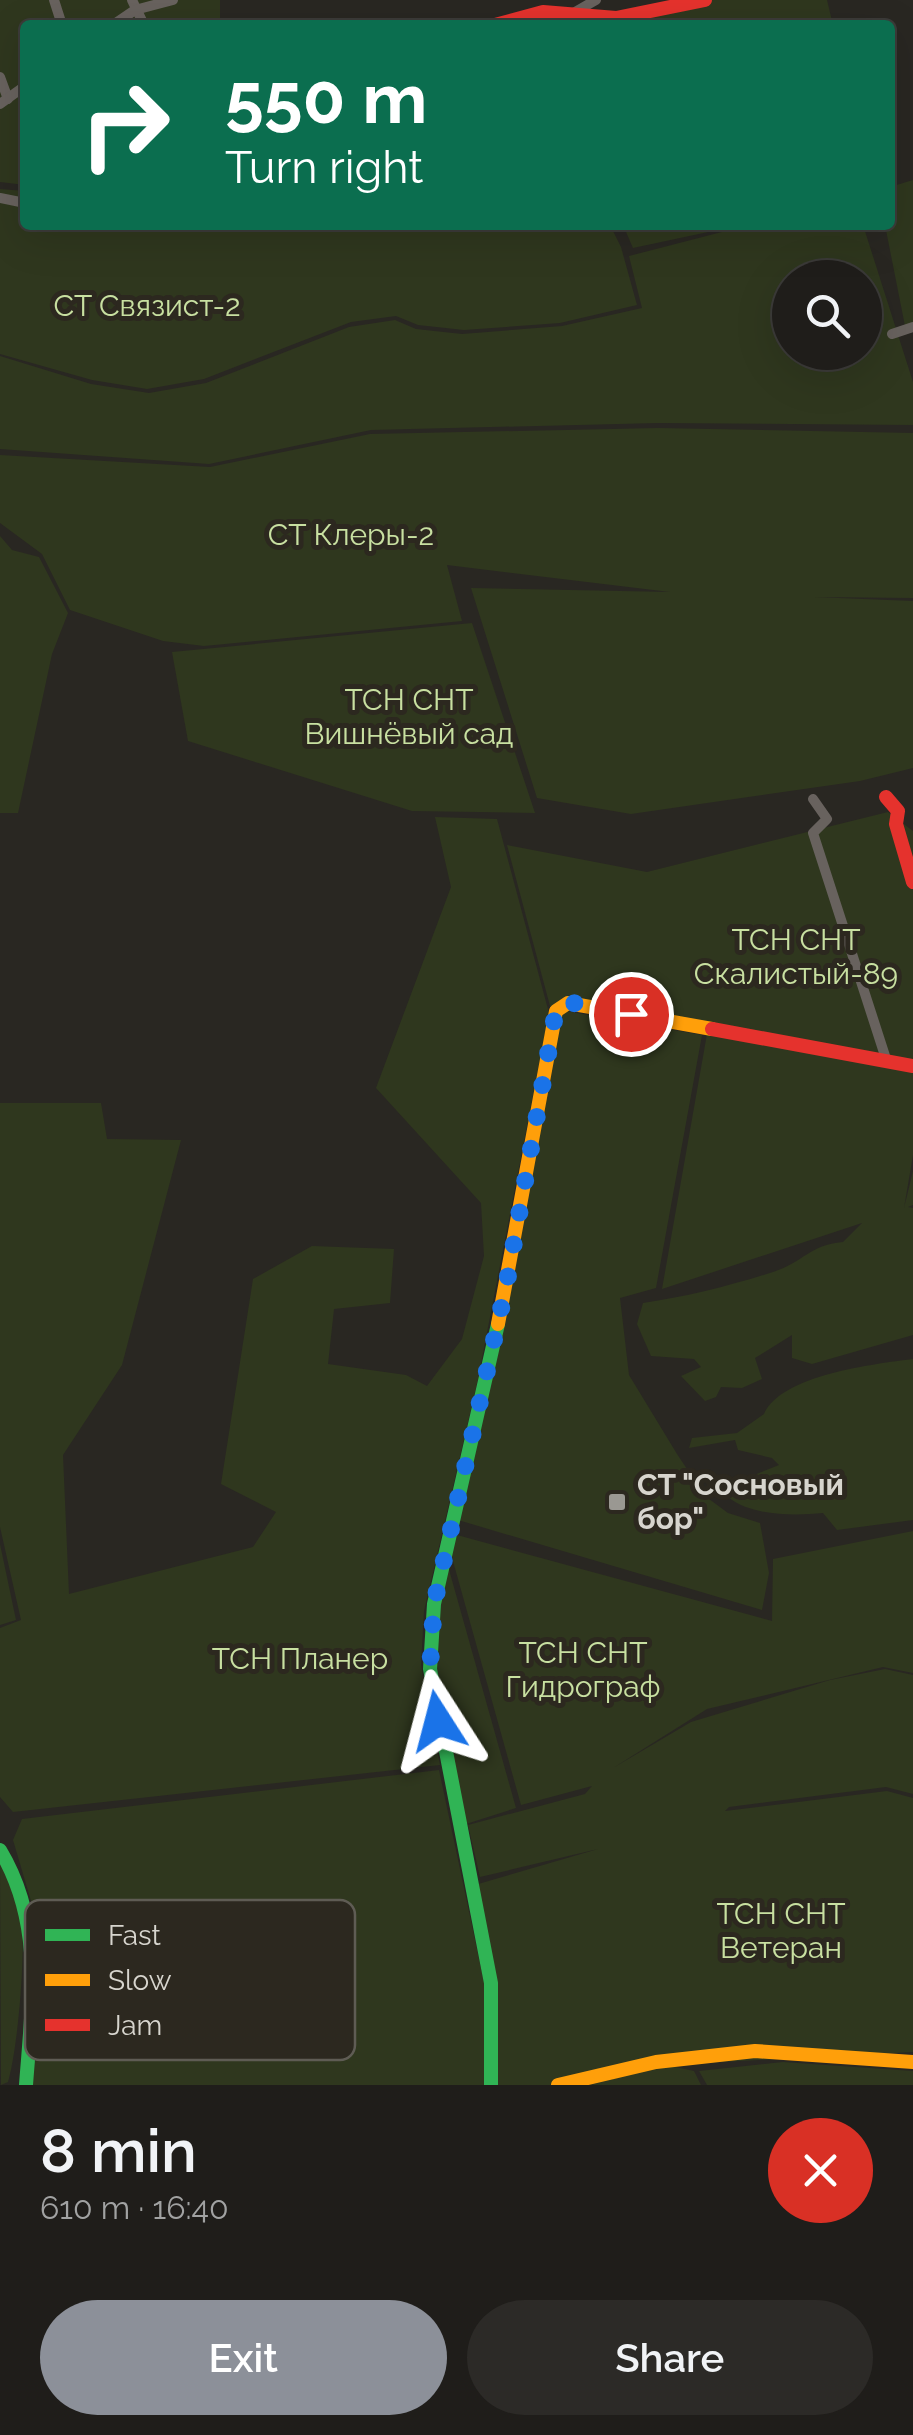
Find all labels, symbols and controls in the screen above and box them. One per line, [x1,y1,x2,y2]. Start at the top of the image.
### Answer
text: 550 m [225,57,428,139]
icon: right [60,60,190,190]
text: Turn right [225,141,423,194]
map controls [772,260,882,370]
button: search [772,260,882,370]
park label: СТ Связист-2 [53,288,241,323]
park label: СТ Клеры-2 [268,517,434,552]
park label: ТСН СНТ Вишнёвый сад [305,682,513,751]
park label: ТСН СНТ Скалистый-89 [694,922,898,991]
pin [589,972,674,1057]
icon: arrive [604,987,659,1042]
place label: СТ "Сосновый бор" [637,1467,844,1536]
marker: СТ "Сосновый бор" [606,1491,628,1513]
park label: ТСН СНТ Гидрограф [505,1635,661,1704]
park label: ТСН Планер [212,1641,388,1676]
position arrow [386,1669,490,1773]
park label: ТСН СНТ Ветеран [717,1896,845,1965]
legend [25,1900,355,2060]
text: Fast [108,1919,161,1952]
text: Slow [108,1964,172,1997]
text: Jam [108,2009,162,2042]
text: 8 min [40,2116,197,2186]
button: close [768,2118,873,2223]
text: 610 m · 16:40 [40,2189,229,2226]
button: Exit [40,2300,447,2415]
button: Share [467,2300,873,2415]

